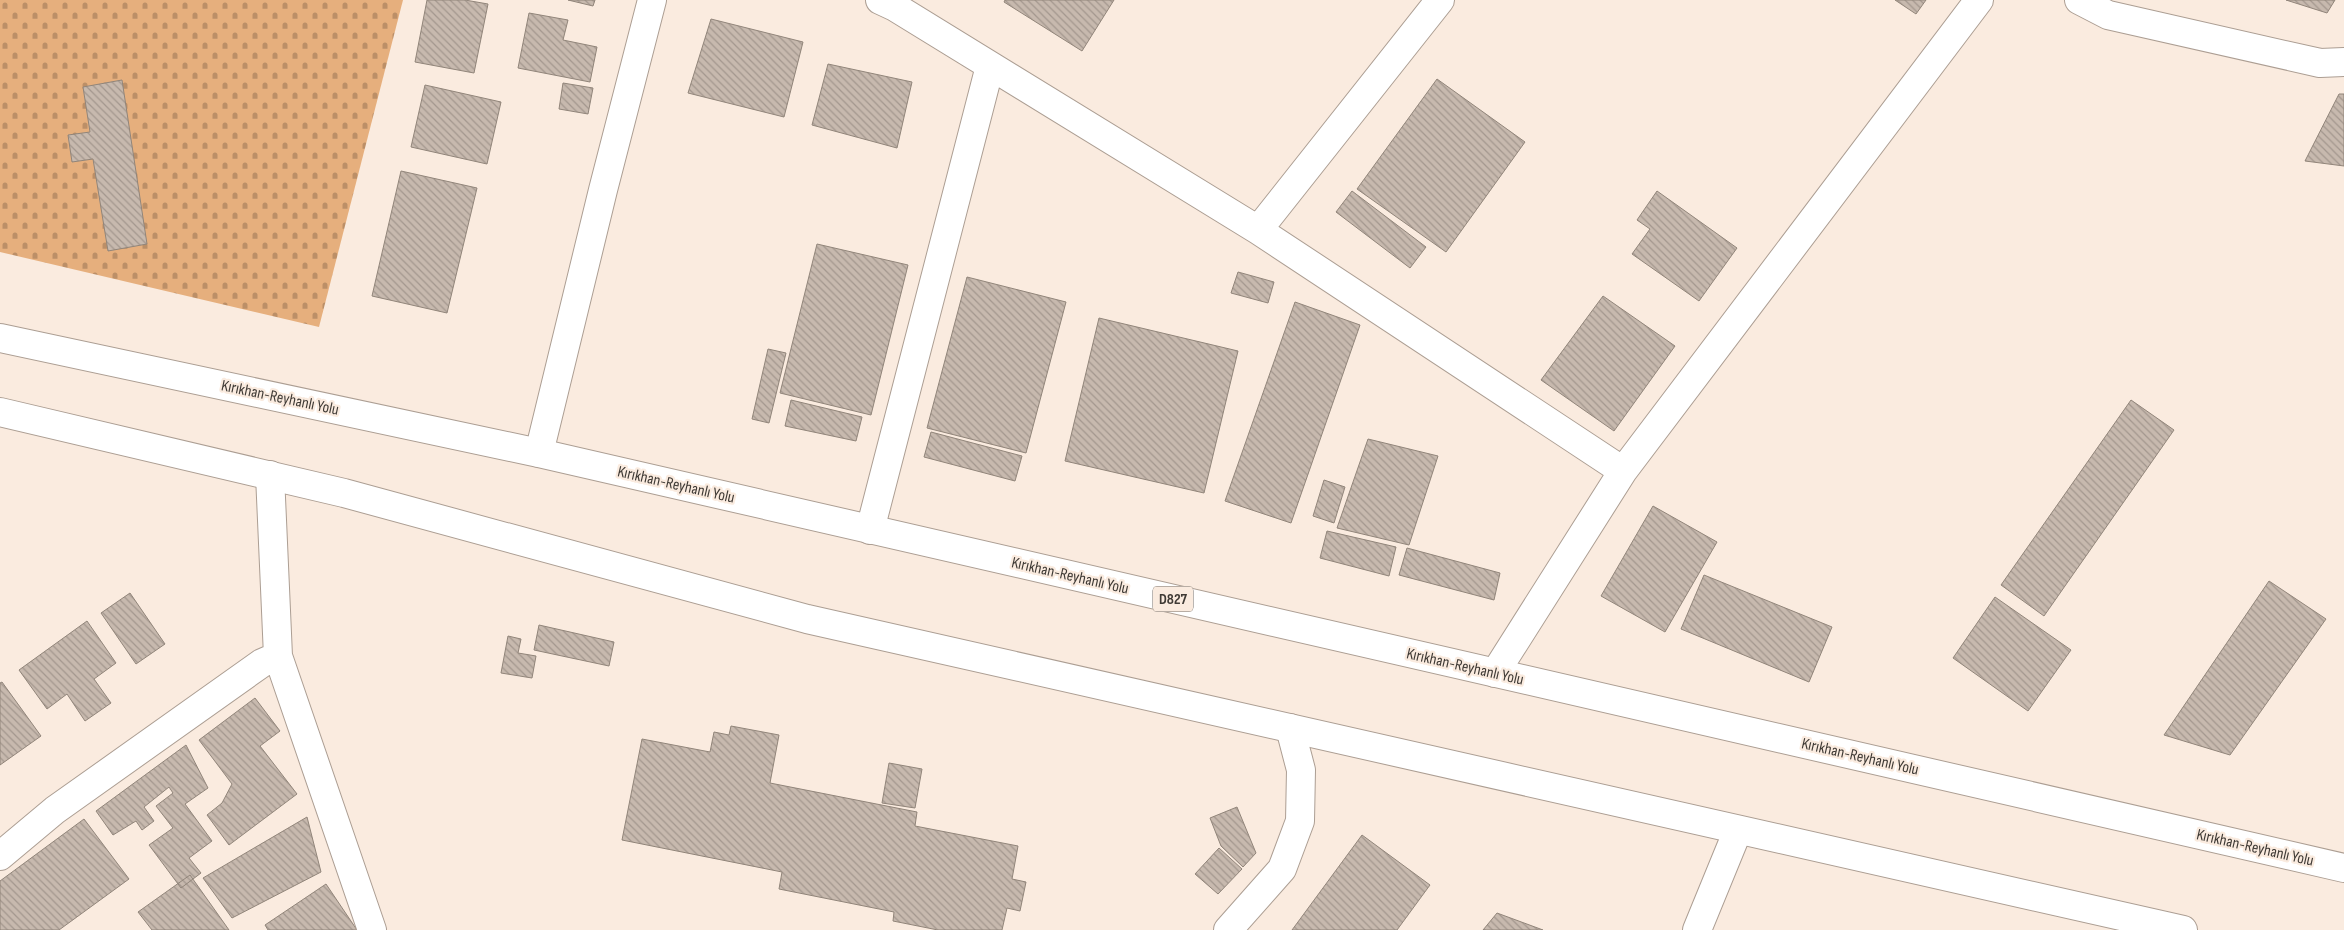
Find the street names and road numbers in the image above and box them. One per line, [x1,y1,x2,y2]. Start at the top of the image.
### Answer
street label: Kırıkhan-Reyhanlı Yolu [219,376,341,420]
street label: Kırıkhan-Reyhanlı Yolu [616,462,736,508]
street label: Kırıkhan-Reyhanlı Yolu [1010,553,1130,599]
road number: D827 [1153,586,1193,612]
street label: Kırıkhan-Reyhanlı Yolu [1405,644,1525,690]
street label: Kırıkhan-Reyhanlı Yolu [1800,734,1920,780]
street label: Kırıkhan-Reyhanlı Yolu [2195,825,2315,871]

